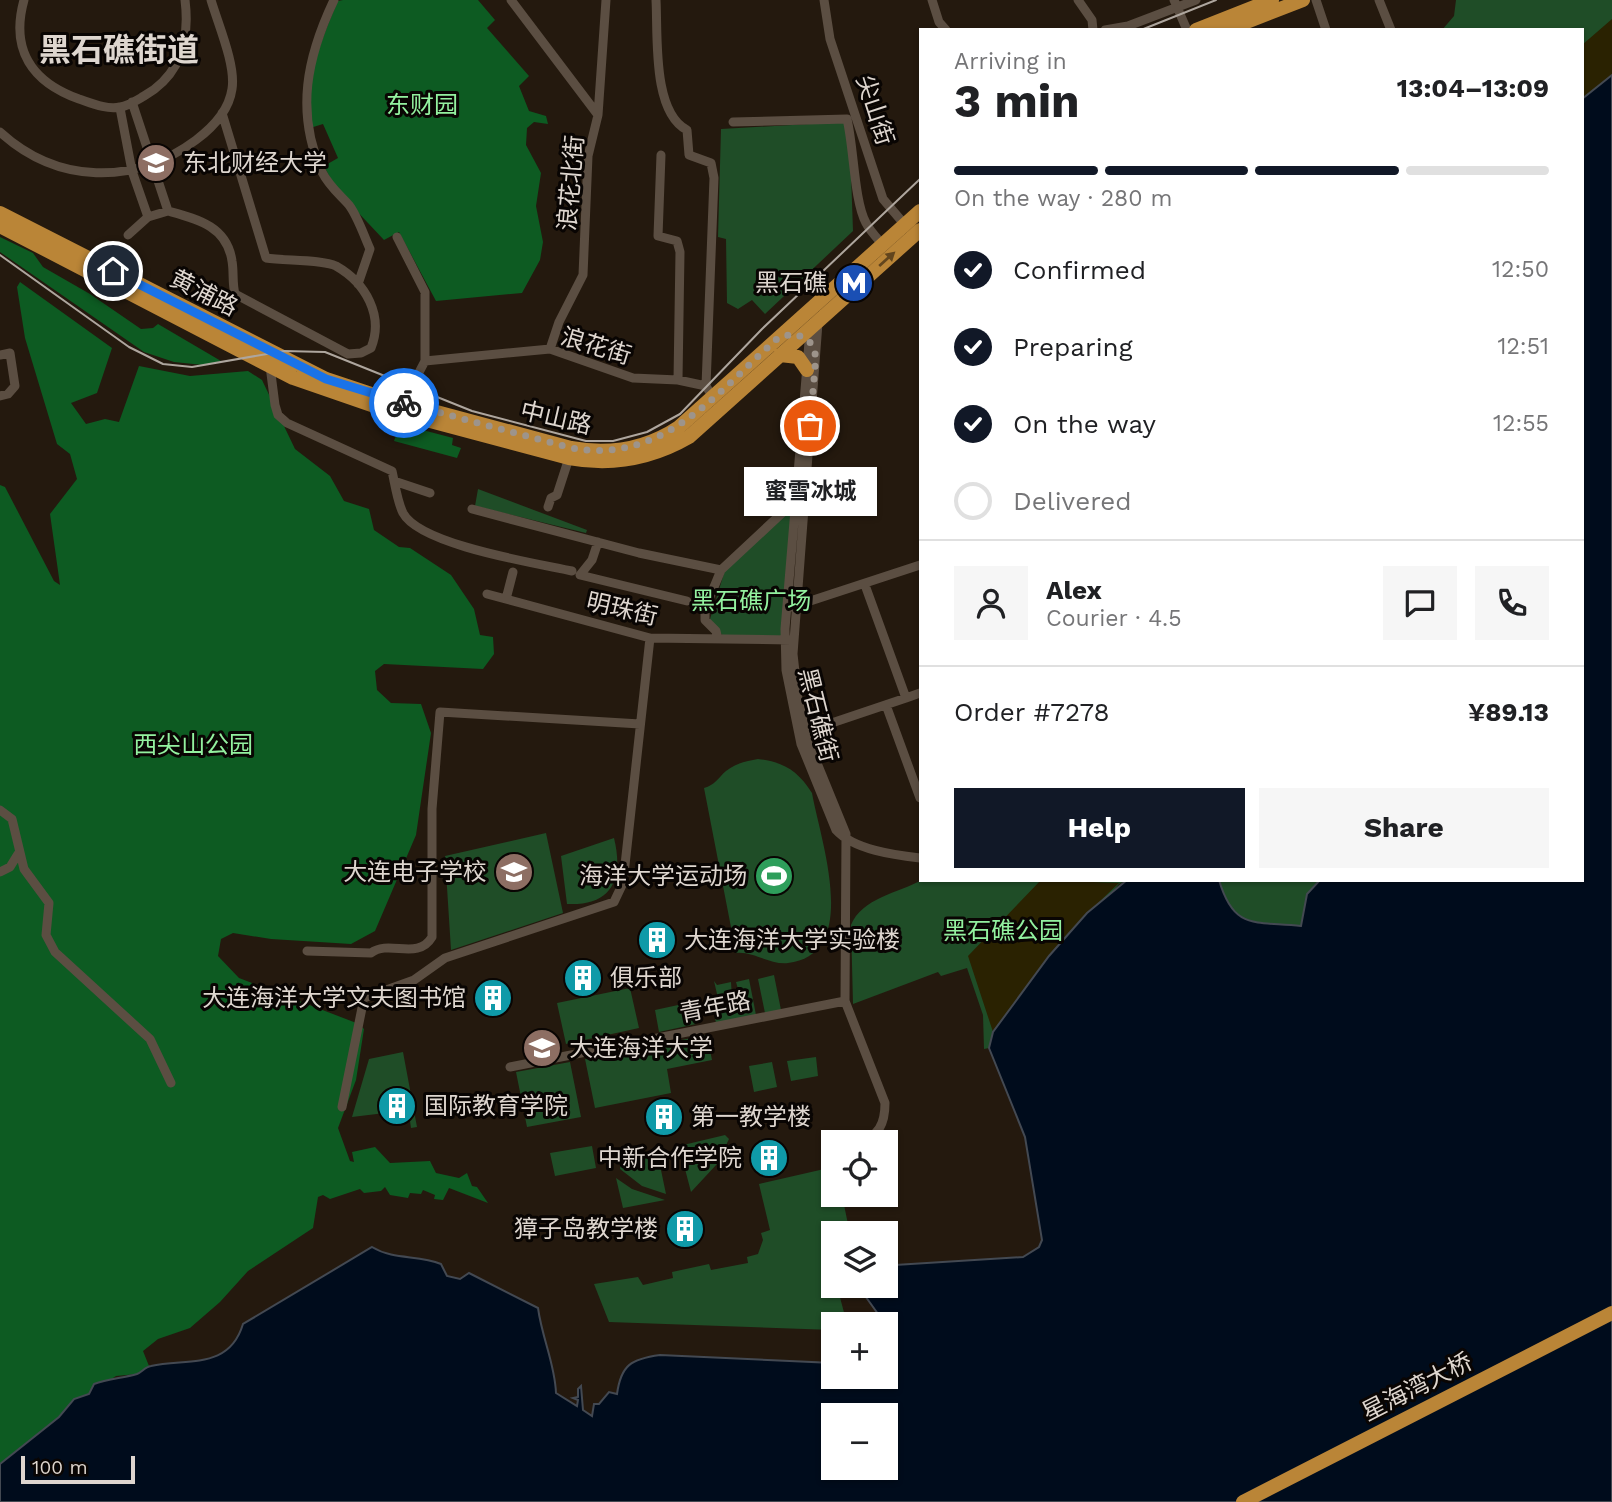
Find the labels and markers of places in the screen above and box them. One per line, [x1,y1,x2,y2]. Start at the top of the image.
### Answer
school or university icon: 东北财经大学 [135,142,177,184]
place label: 东北财经大学 [183,149,327,177]
pin [83,241,143,301]
metro station icon: 黑石礁 [833,262,875,304]
place label: 黑石礁 [755,269,827,297]
pin [780,396,840,456]
callout: 蜜雪冰城 [744,468,876,517]
school or university icon: 大连电子学校 [493,851,535,893]
sports icon: 海洋大学运动场 [753,855,795,897]
place label: 大连电子学校 [343,858,487,886]
place label: 海洋大学运动场 [579,862,747,890]
building icon: 大连海洋大学实验楼 [636,919,678,961]
place label: 大连海洋大学实验楼 [684,926,900,954]
building icon: 俱乐部 [562,957,604,999]
place label: 俱乐部 [610,964,682,992]
building icon: 大连海洋大学文夫图书馆 [472,977,514,1019]
place label: 大连海洋大学文夫图书馆 [202,984,466,1012]
school or university icon: 大连海洋大学 [521,1027,563,1069]
place label: 大连海洋大学 [569,1034,713,1062]
building icon: 国际教育学院 [376,1085,418,1127]
place label: 国际教育学院 [424,1092,568,1120]
building icon: 第一教学楼 [643,1096,685,1138]
place label: 第一教学楼 [691,1103,811,1131]
building icon: 中新合作学院 [748,1137,790,1179]
place label: 中新合作学院 [598,1144,742,1172]
building icon: 獐子岛教学楼 [664,1208,706,1250]
place label: 獐子岛教学楼 [514,1215,658,1243]

